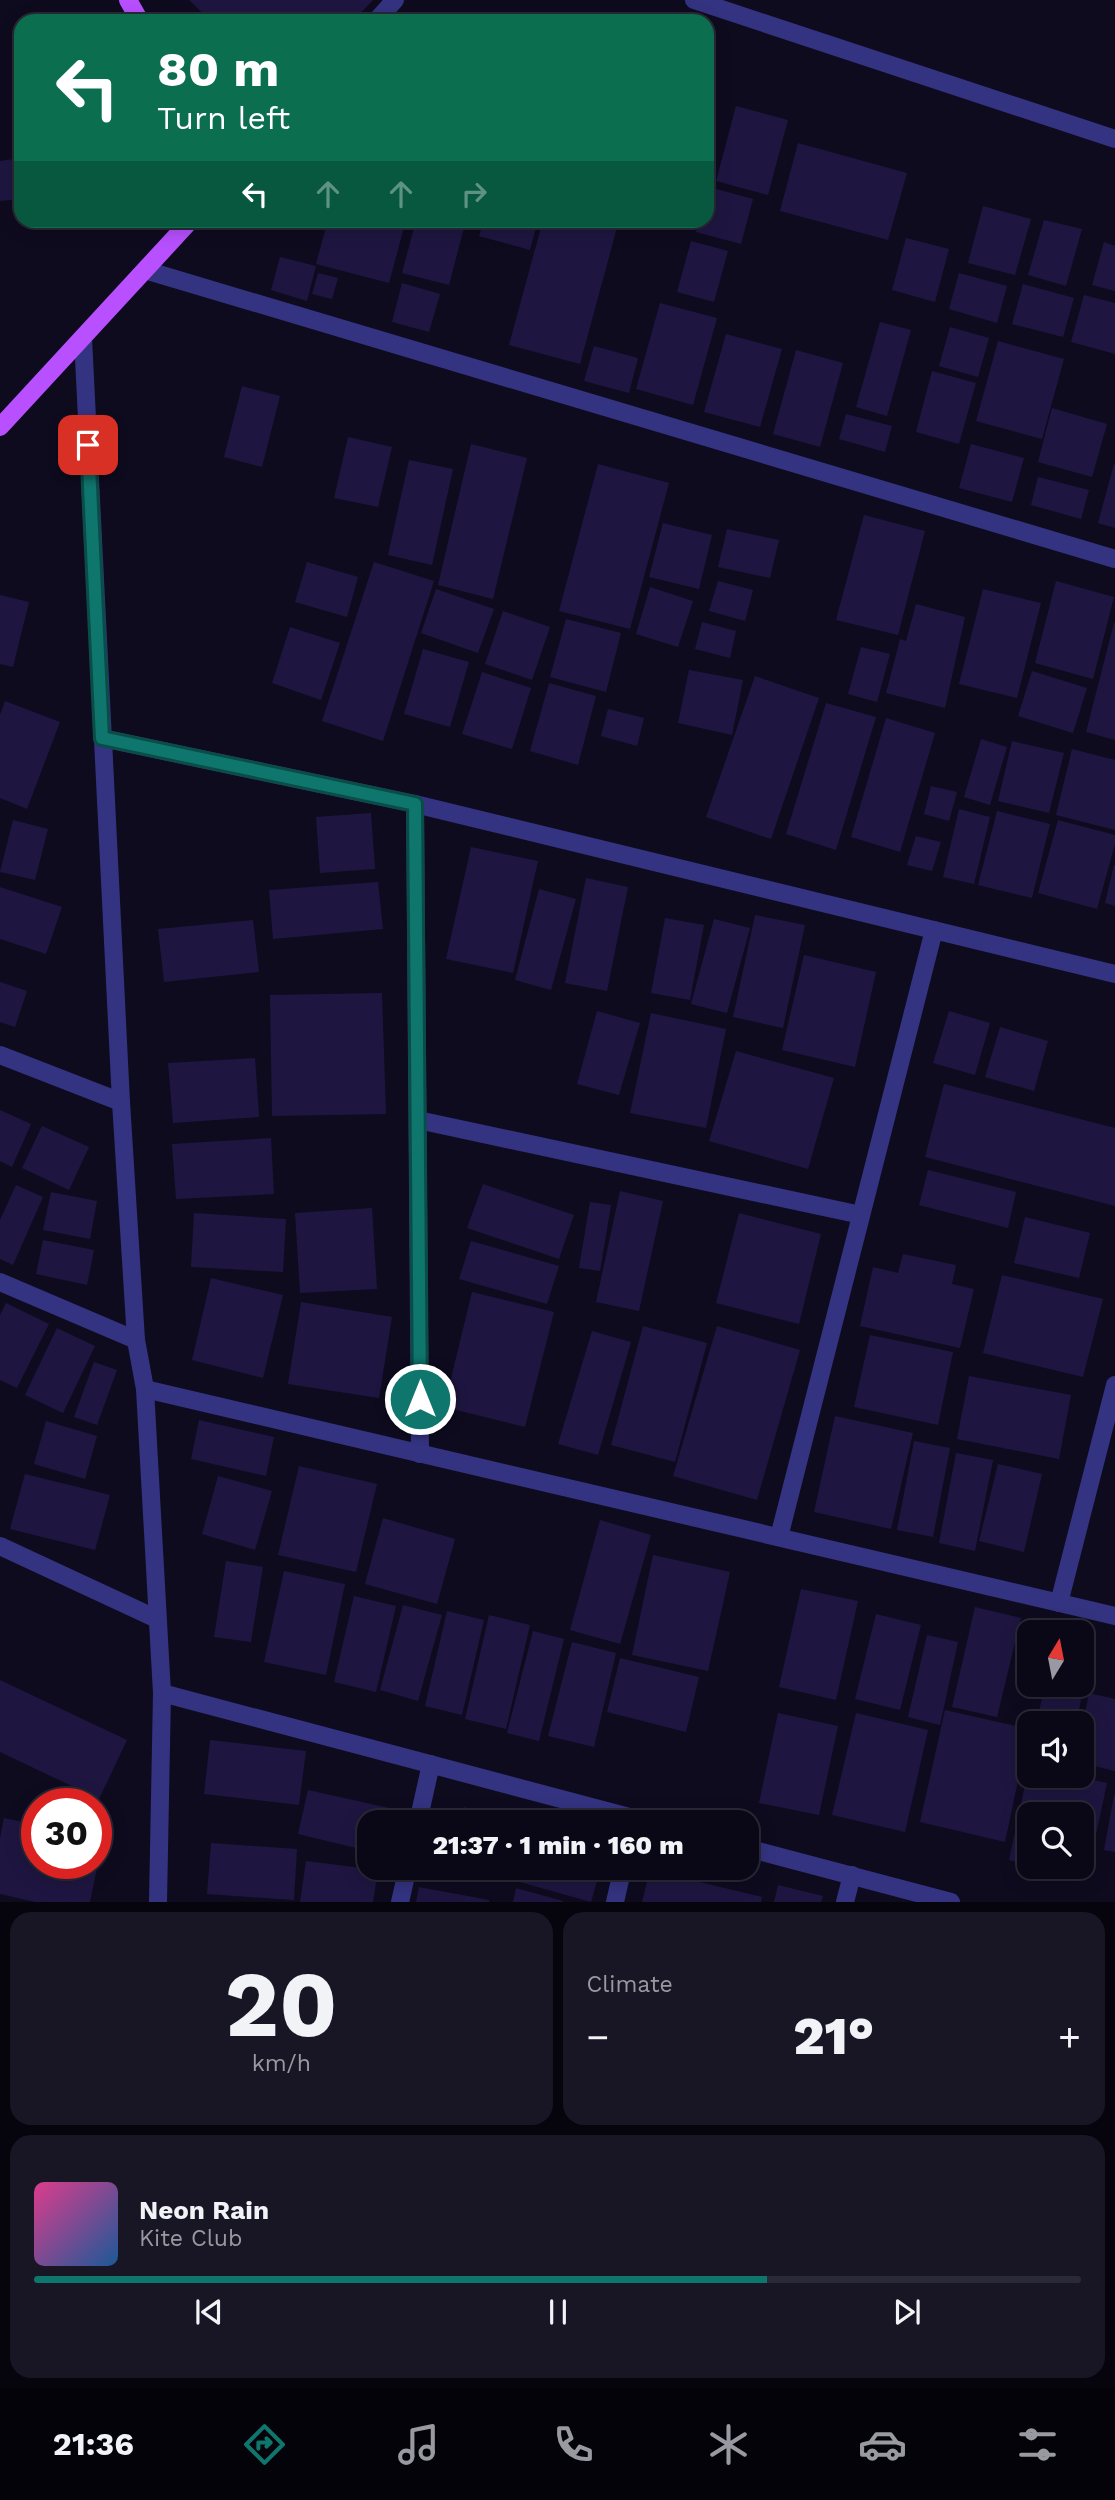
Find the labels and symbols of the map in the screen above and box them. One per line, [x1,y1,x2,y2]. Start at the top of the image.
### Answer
pin [58,415,118,475]
position arrow [383,1362,457,1436]
north arrow [1017,1620,1094,1698]
speed limit sign: 30 [21,1788,112,1879]

